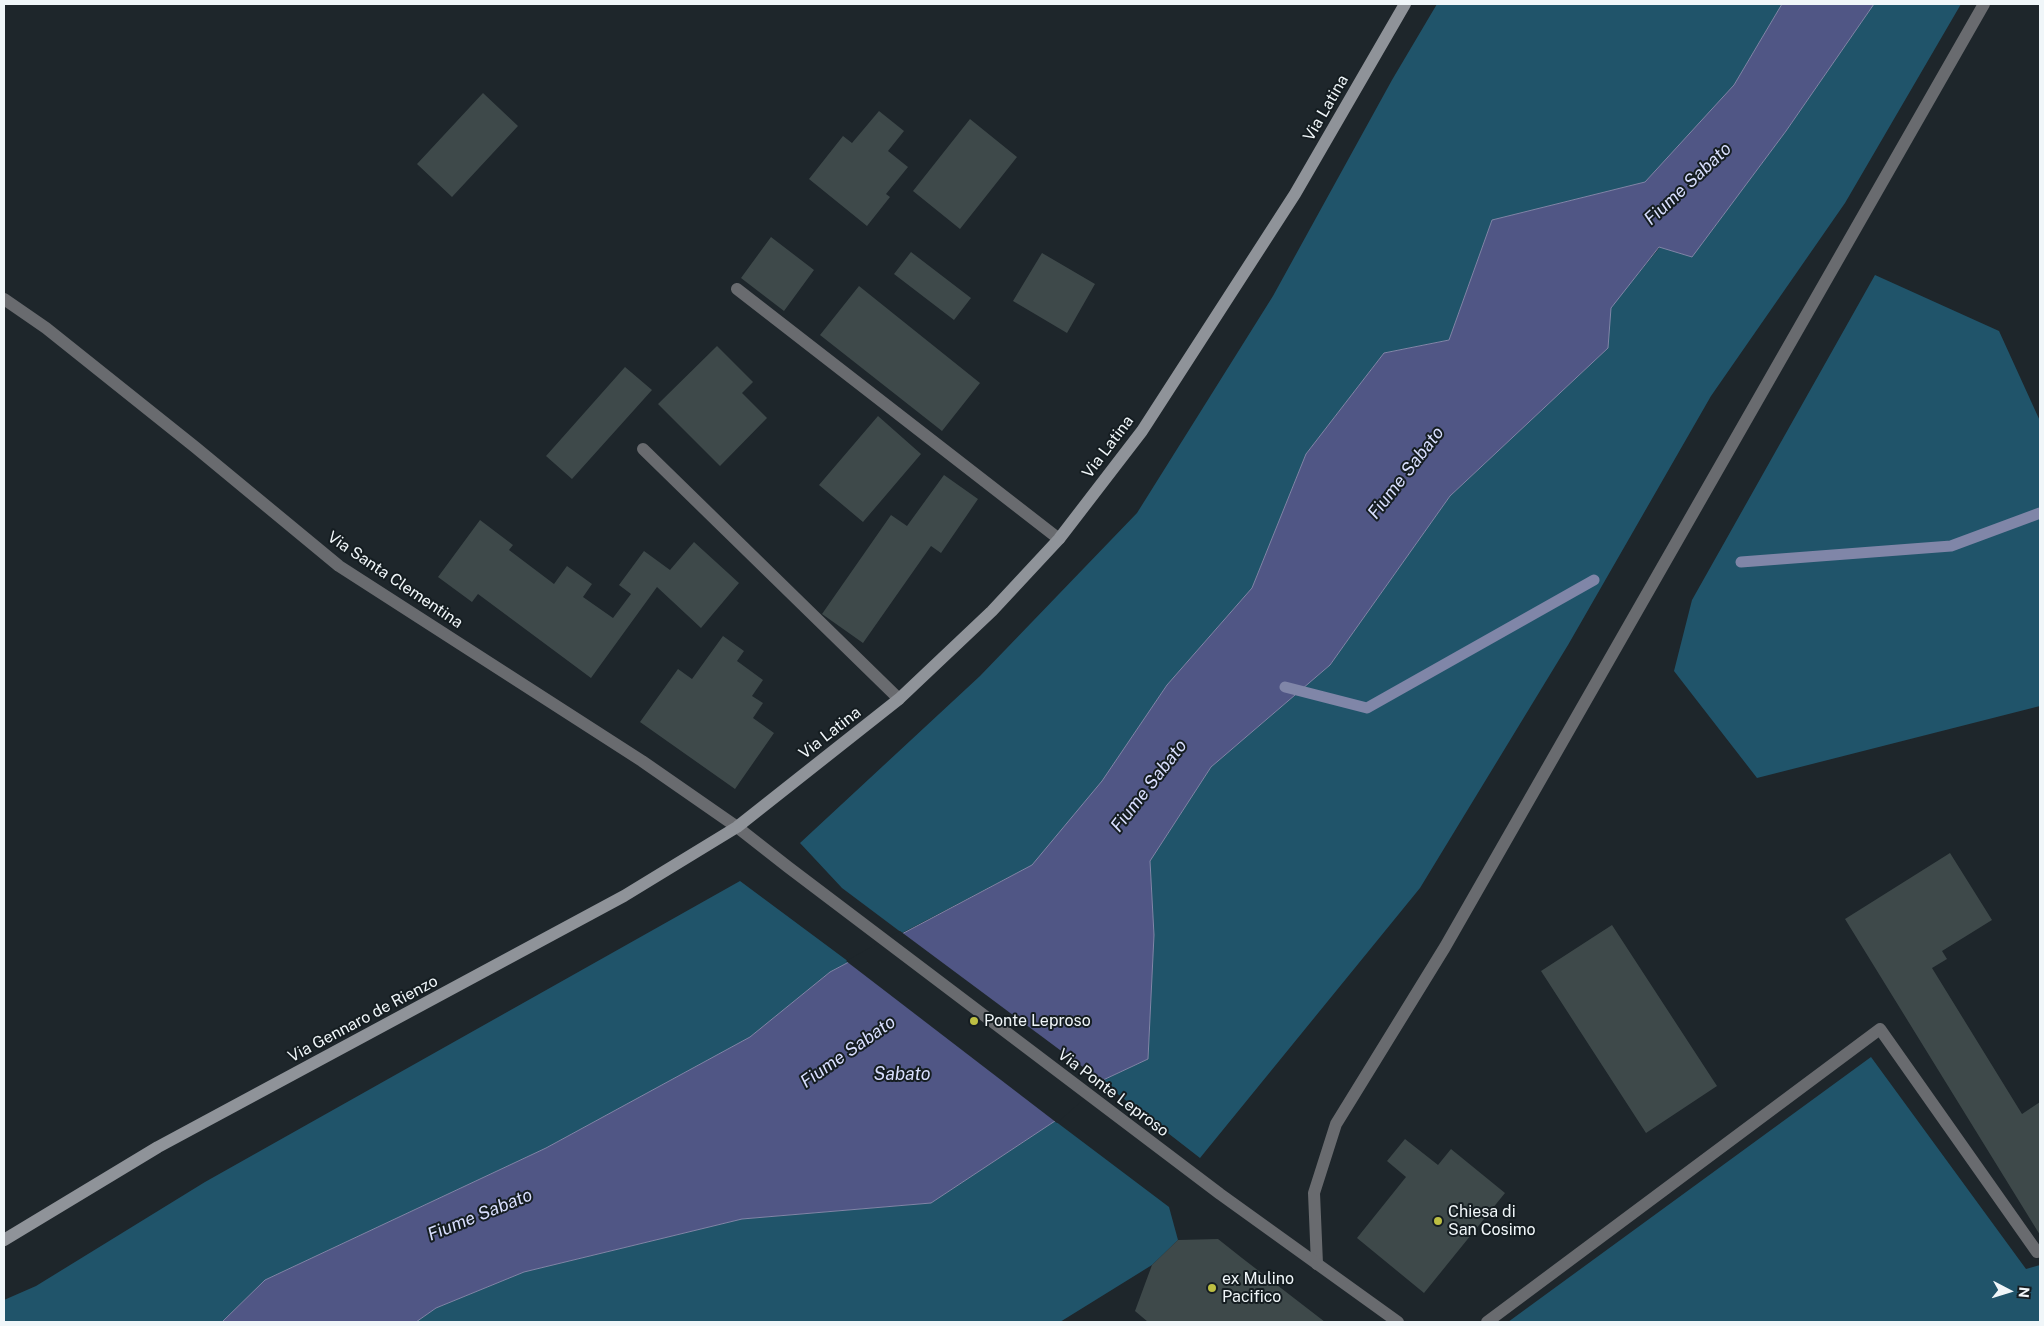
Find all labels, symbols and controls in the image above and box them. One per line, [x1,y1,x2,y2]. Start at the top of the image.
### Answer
street label: Via Latina [1299,71,1353,145]
water label: Fiume Sabato [1640,138,1736,230]
street label: Via Latina [1078,412,1138,482]
water label: Fiume Sabato [1363,423,1449,523]
street label: Via Santa Clementina [324,527,466,633]
street label: Via Latina [795,703,865,763]
water label: Fiume Sabato [1106,736,1192,836]
street label: Via Gennaro de Rienzo [285,971,441,1067]
water label: Fiume Sabato [796,1011,900,1093]
place label: Ponte Leproso [984,1011,1091,1031]
marker: Ponte Leproso [968,1015,980,1027]
street label: Via Ponte Leproso [1054,1045,1172,1141]
water label: Sabato [873,1063,931,1085]
water label: Fiume Sabato [424,1184,536,1246]
place label: Chiesa di San Cosimo [1448,1202,1536,1240]
marker: Chiesa di San Cosimo [1432,1215,1444,1227]
north arrow [1984,1266,2034,1316]
place label: ex Mulino Pacifico [1222,1269,1294,1307]
marker: ex Mulino Pacifico [1206,1282,1218,1294]
text: N [2015,1286,2032,1298]

